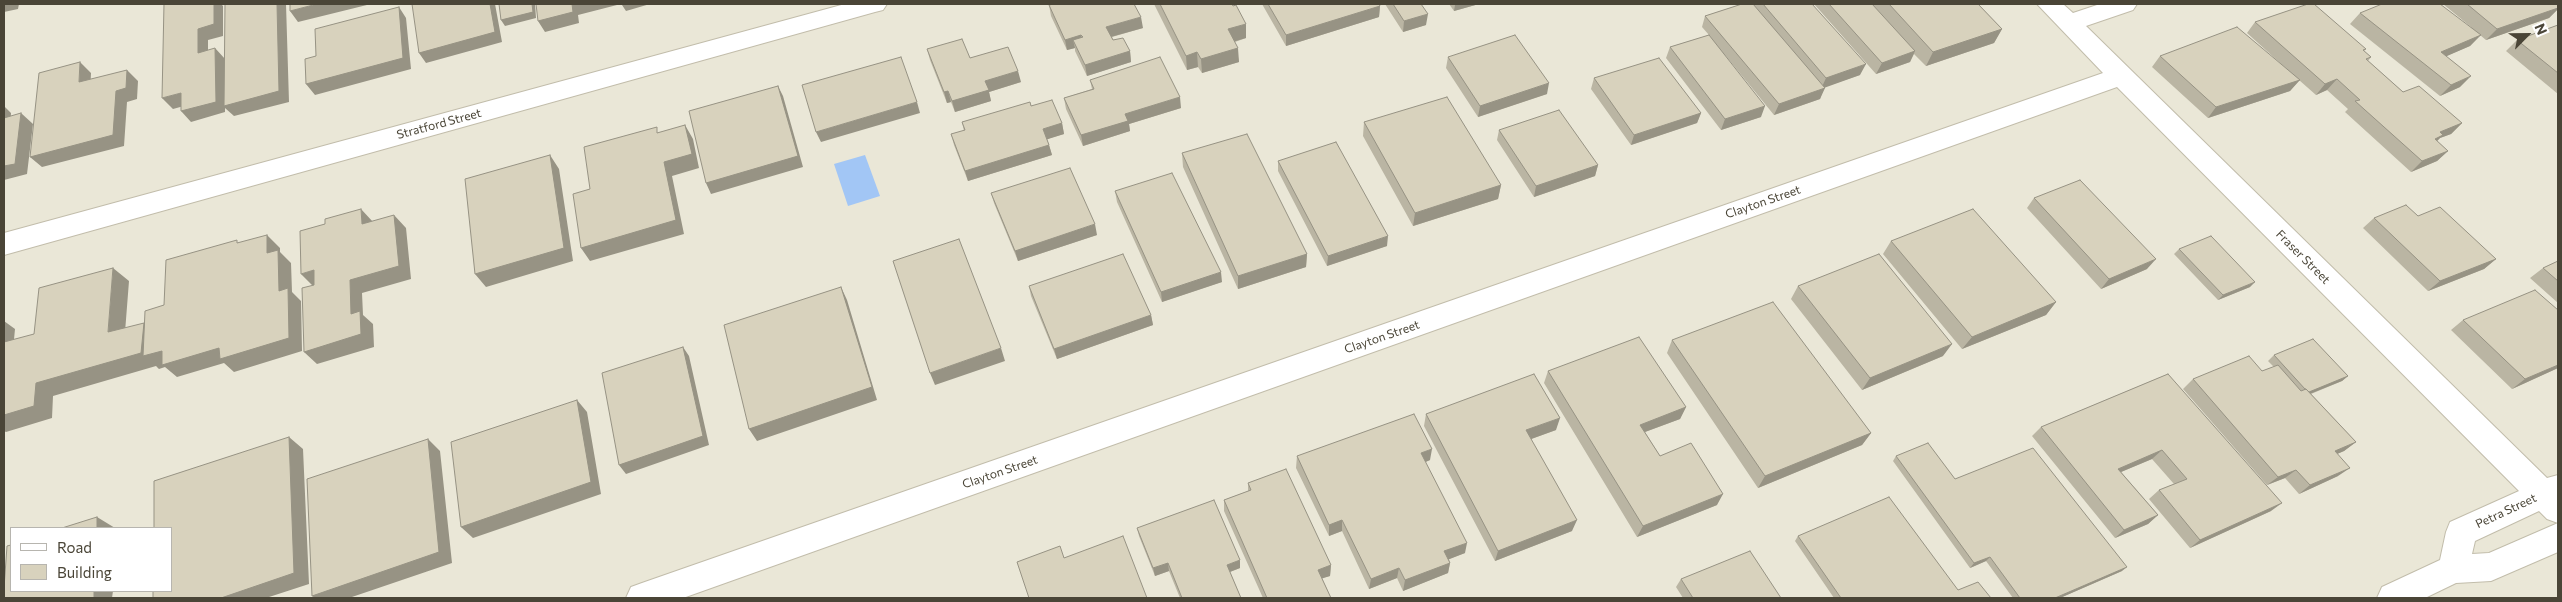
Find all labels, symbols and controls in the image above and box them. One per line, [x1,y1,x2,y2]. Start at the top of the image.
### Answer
north arrow [2502,10,2552,60]
text: N [2531,21,2551,37]
street label: Stratford Street [395,106,483,142]
street label: Clayton Street [1723,182,1803,222]
street label: Fraser Street [2273,227,2333,287]
street label: Clayton Street [1342,317,1422,357]
street label: Clayton Street [960,452,1040,492]
street label: Petra Street [2473,491,2539,531]
legend [10,527,172,592]
text: Road [57,538,92,556]
text: Building [57,563,112,581]

